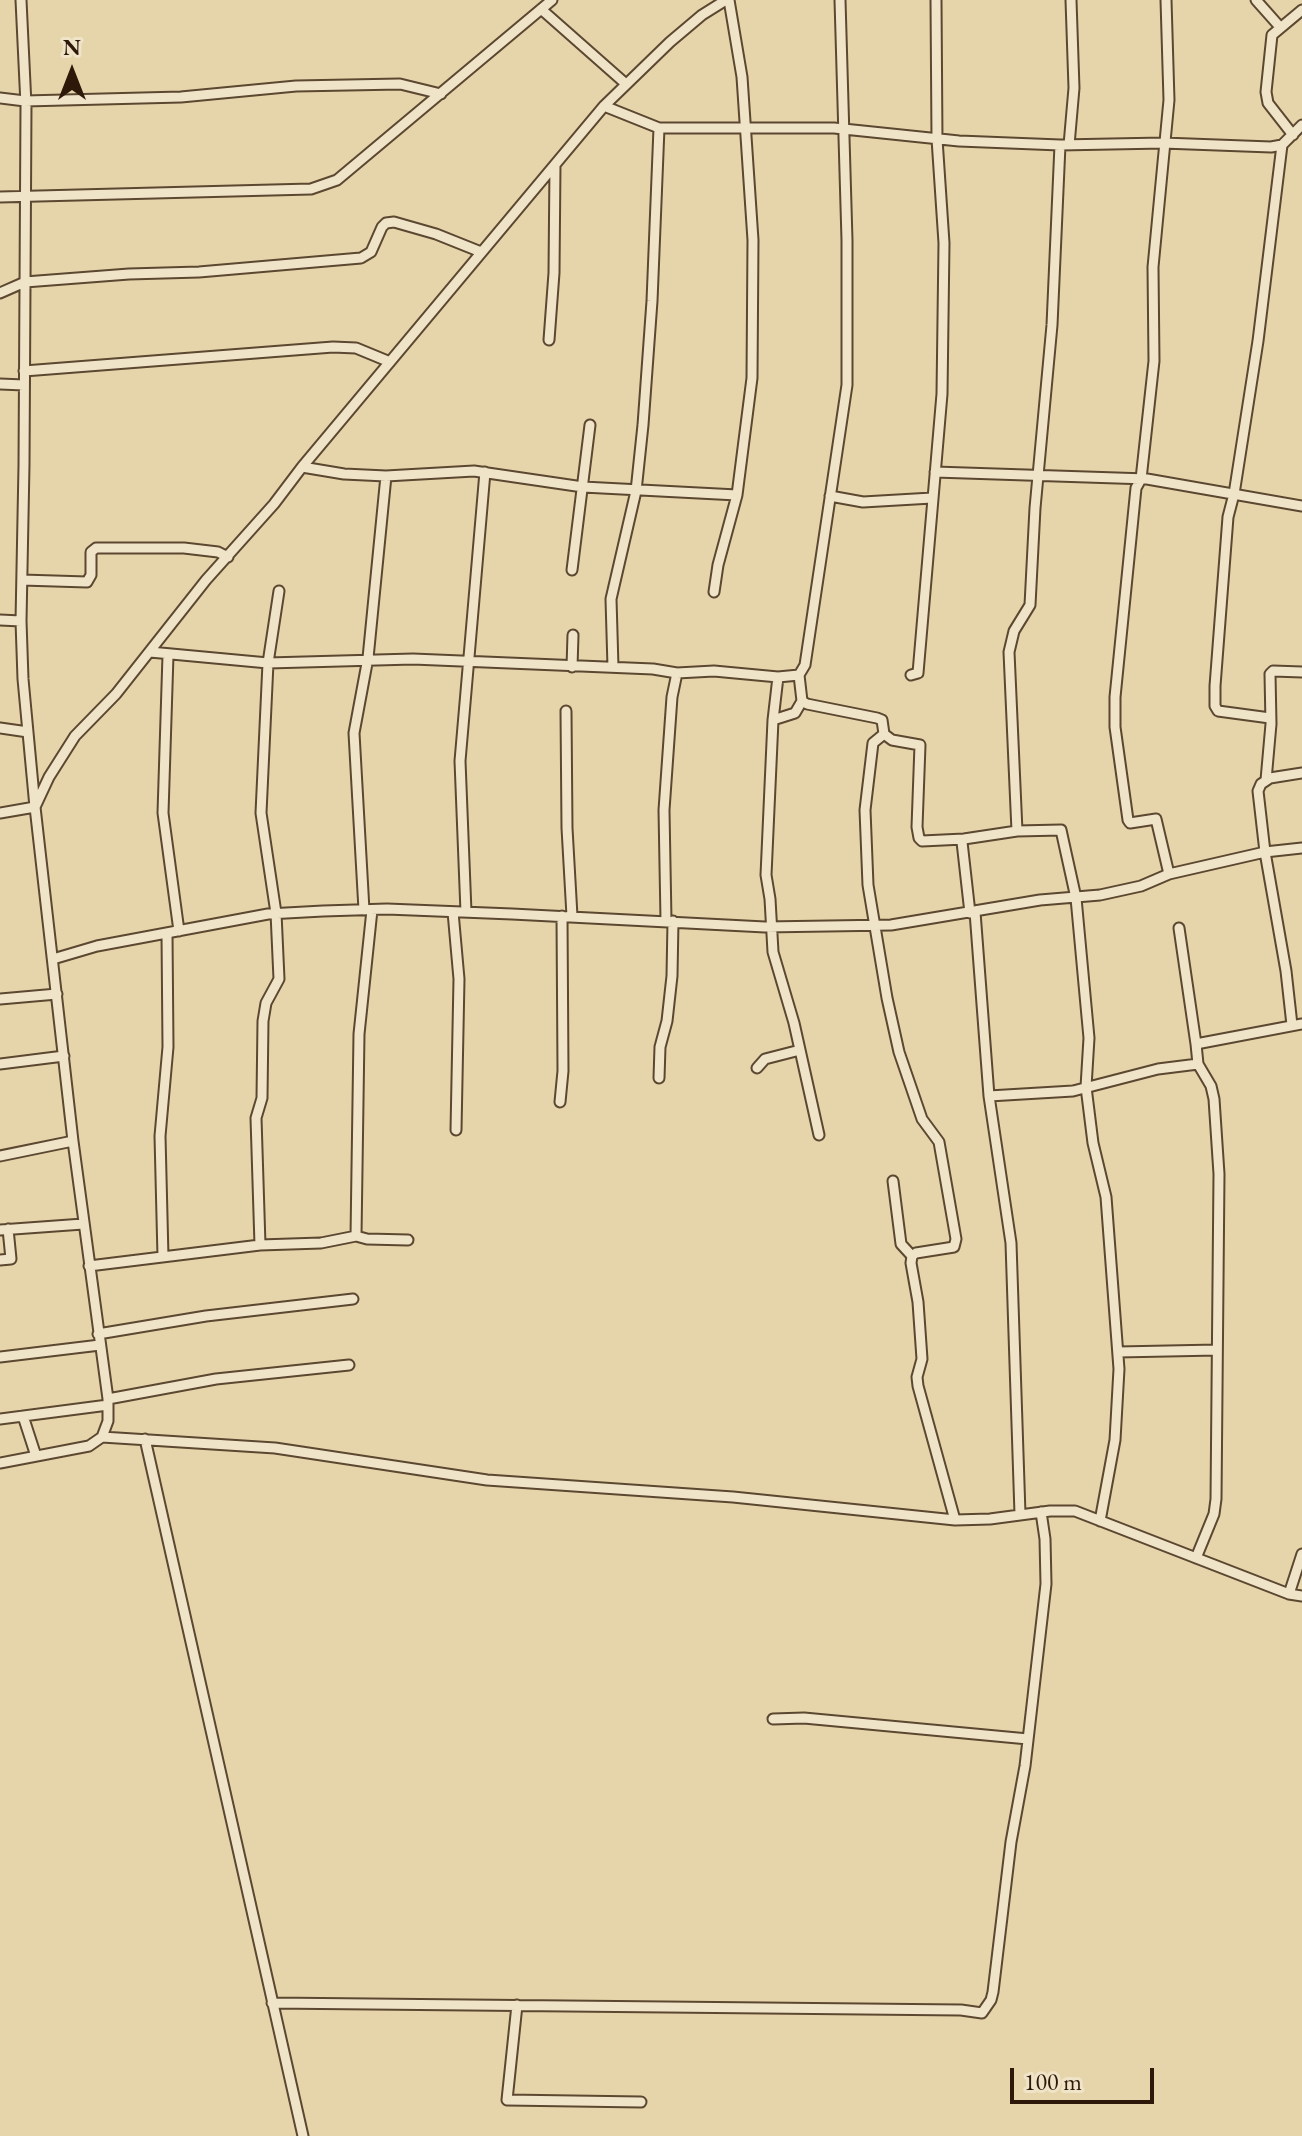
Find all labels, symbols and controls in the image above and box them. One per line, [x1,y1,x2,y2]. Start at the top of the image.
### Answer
north arrow [32,32,112,112]
text: N [63,33,81,62]
scale bar [1014,2052,1158,2102]
text: 100 m [1024,2066,1082,2097]

